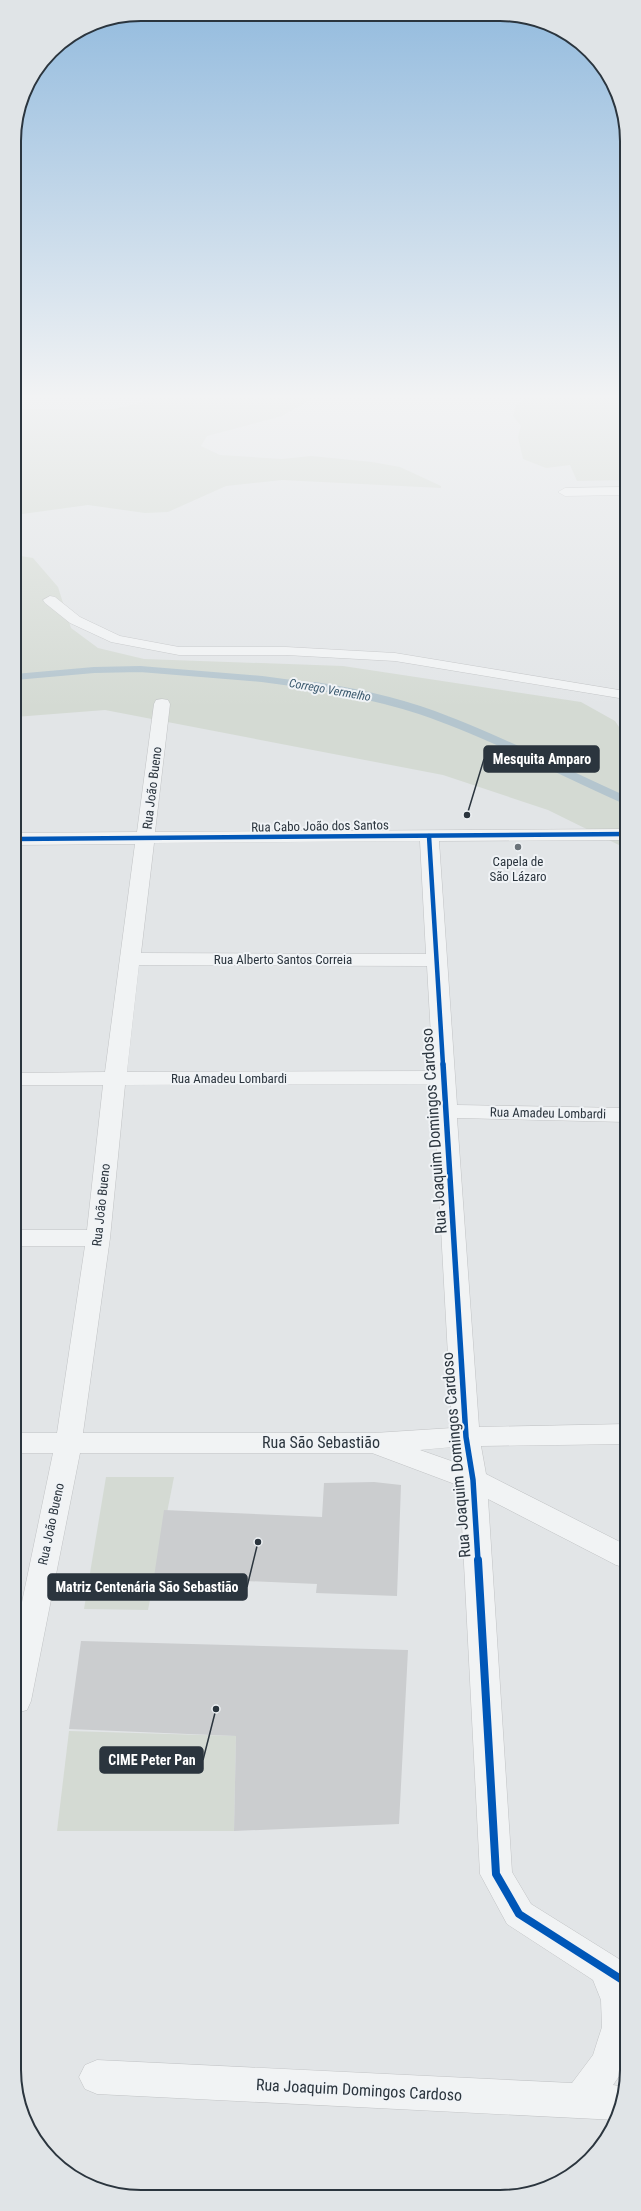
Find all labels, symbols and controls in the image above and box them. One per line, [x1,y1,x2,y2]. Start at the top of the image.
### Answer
water label: Corrego Vermelho [288,676,372,704]
street label: Rua João Bueno [139,746,165,830]
callout: Mesquita Amparo [484,746,599,772]
text: Mesquita Amparo [493,751,591,767]
street label: Rua Cabo João dos Santos [251,817,389,835]
marker: Capela de São Lázaro [513,842,523,852]
place label: Capela de São Lázaro [489,854,547,884]
street label: Rua Alberto Santos Correia [214,952,352,967]
street label: Rua Joaquim Domingos Cardoso [417,1027,451,1235]
street label: Rua Amadeu Lombardi [171,1071,287,1086]
street label: Rua Amadeu Lombardi [490,1104,606,1122]
street label: Rua João Bueno [89,1163,113,1247]
street label: Rua Joaquim Domingos Cardoso [438,1351,474,1559]
street label: Rua São Sebastião [262,1433,380,1452]
street label: Rua João Bueno [35,1482,67,1566]
callout: Matriz Centenária São Sebastião [48,1574,247,1600]
text: Matriz Centenária São Sebastião [55,1579,239,1595]
callout: CIME Peter Pan [100,1747,203,1773]
text: CIME Peter Pan [108,1752,196,1768]
street label: Rua Joaquim Domingos Cardoso [255,2075,463,2105]

